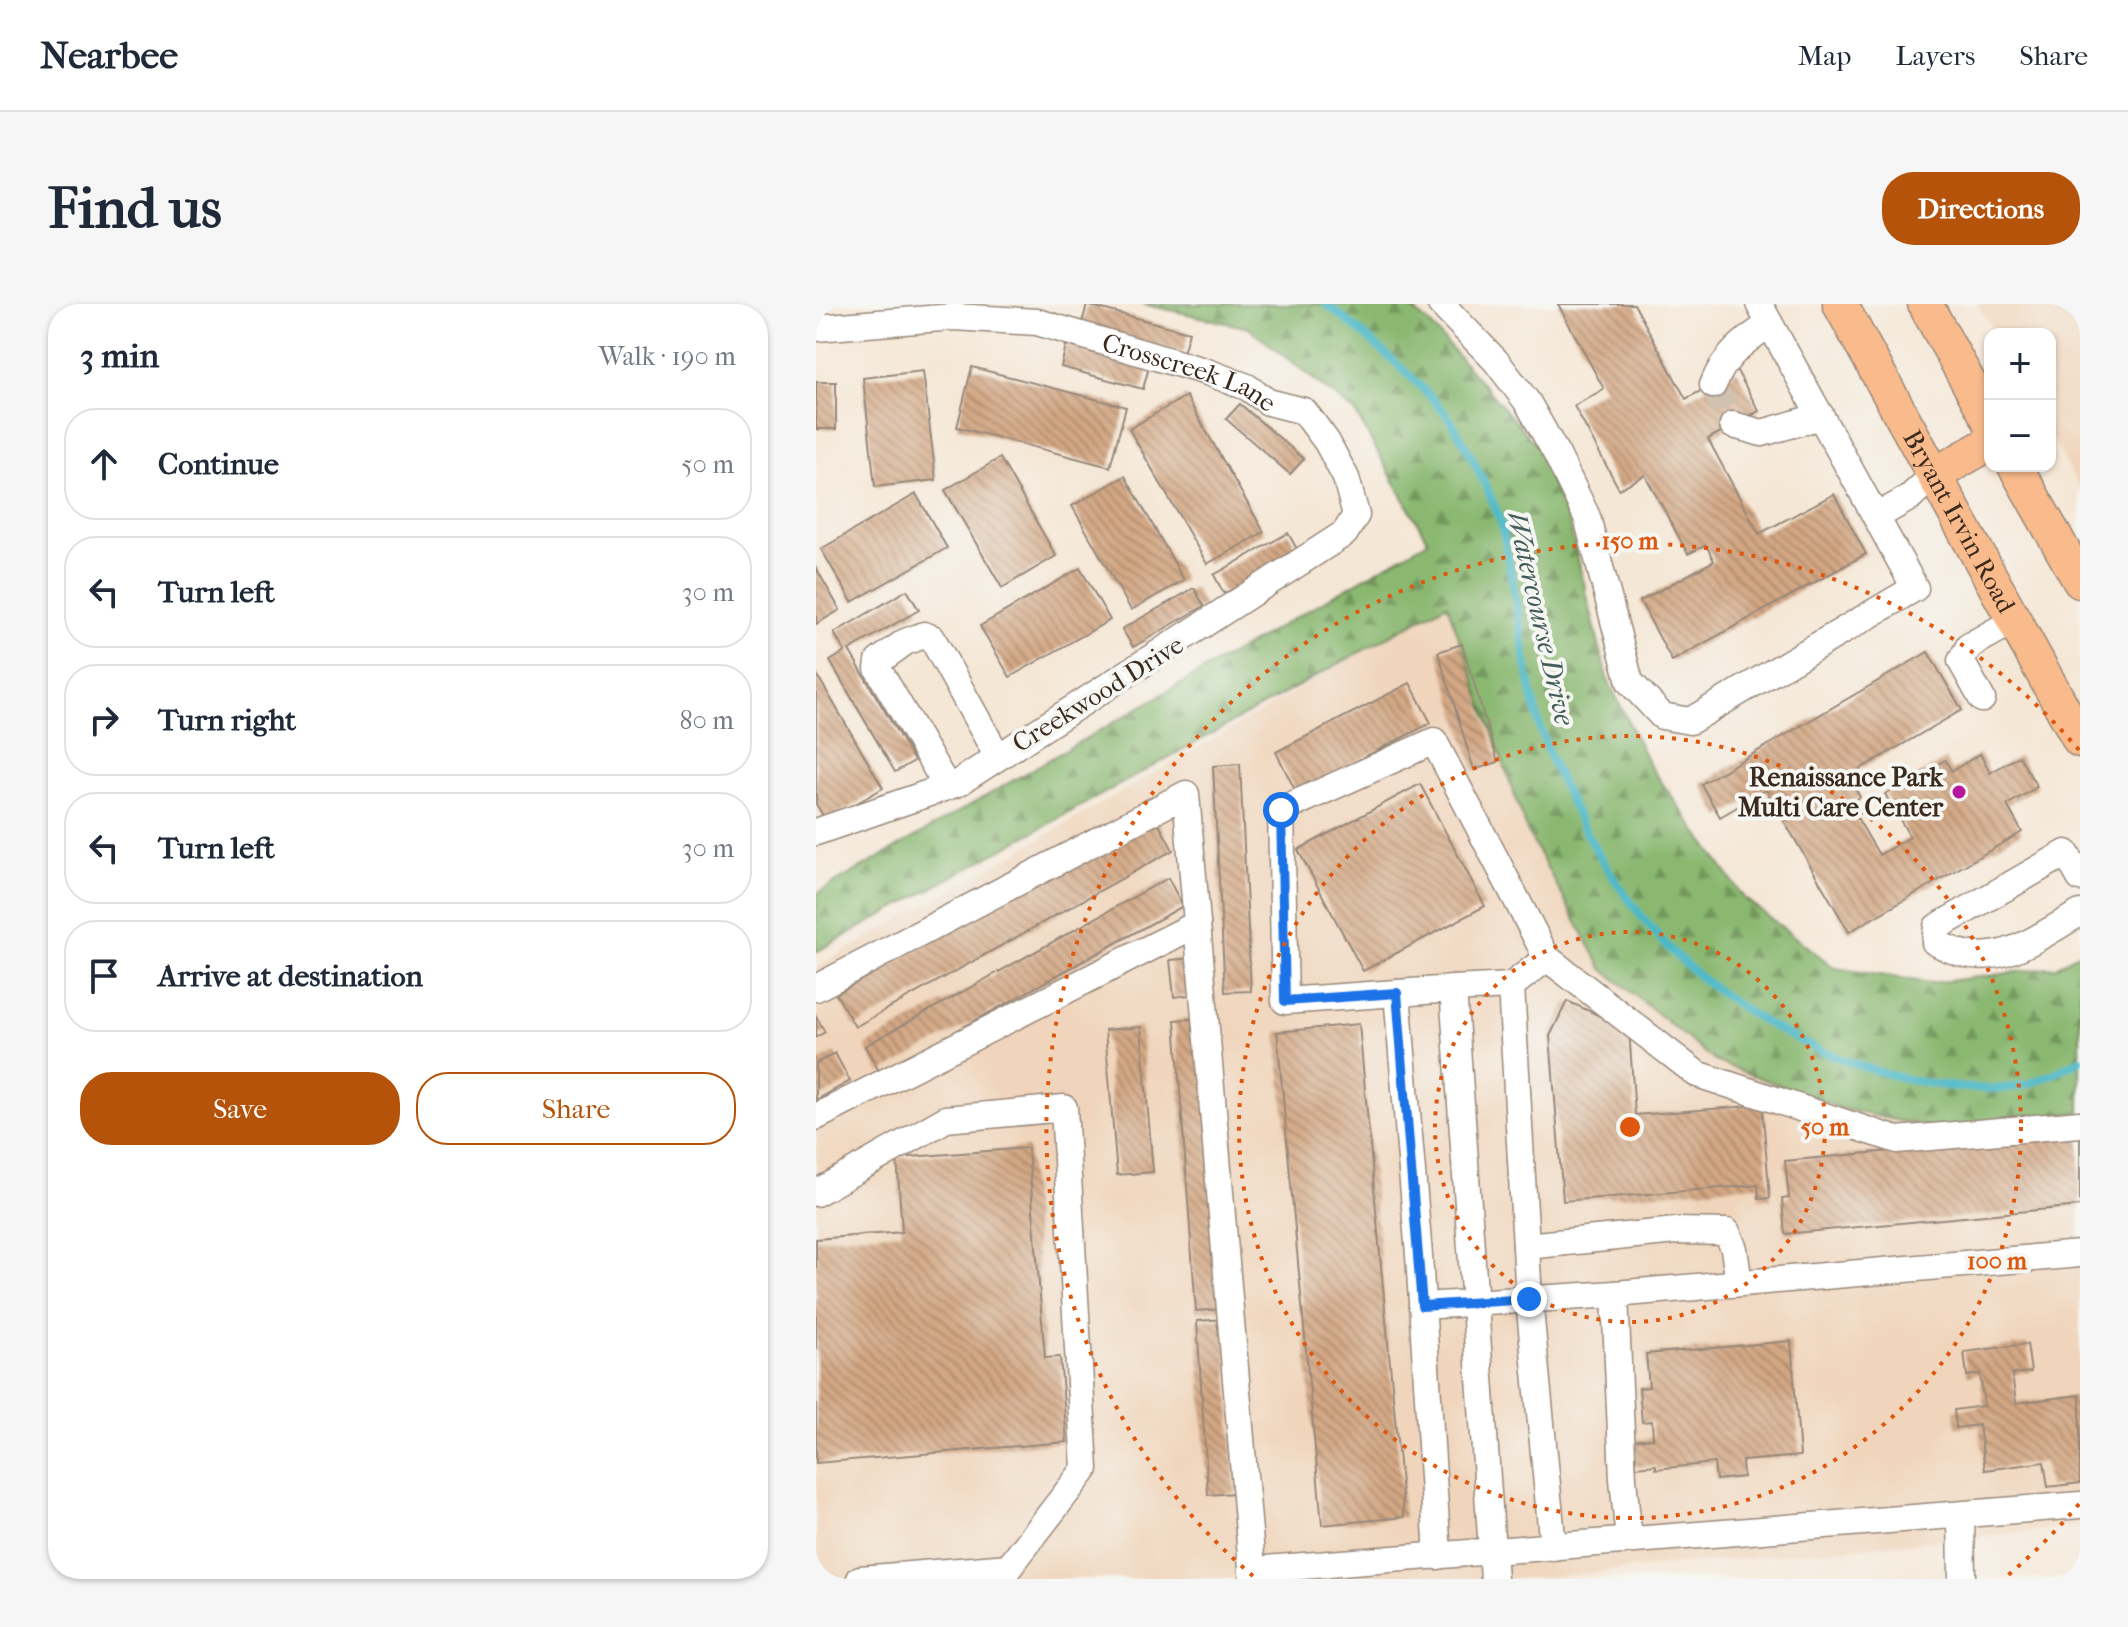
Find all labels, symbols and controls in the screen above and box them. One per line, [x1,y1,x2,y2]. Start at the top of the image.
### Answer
text: Nearbee [40,33,178,78]
text: Map [1798,39,1851,72]
text: Layers [1895,39,1975,72]
text: Share [2019,39,2088,72]
button: Directions [1882,172,2080,245]
text: Find us [48,176,222,241]
street label: Crosscreek Lane [1099,327,1282,418]
map controls [1984,328,2056,472]
button: + [1984,328,2056,400]
text: 3 min [80,336,159,376]
text: Walk · 190 m [599,341,736,372]
button: − [1984,400,2056,472]
street label: Bryant Irvin Road [1897,424,2023,619]
icon: ahead [82,442,126,486]
text: Continue [158,447,279,482]
text: 50 m [681,449,734,480]
water label: Watercourse Drive [1500,508,1582,729]
text: 150 m [1601,527,1660,555]
icon: left [82,570,126,614]
text: Turn left [158,575,275,610]
text: 30 m [682,577,734,608]
street label: Creekwood Drive [1007,629,1189,759]
icon: right [82,698,126,742]
text: Turn right [158,703,296,738]
text: 80 m [679,705,734,736]
place label: Renaissance Park Multi Care Center [1738,762,1945,823]
marker: Renaissance Park Multi Care Center [1950,783,1968,801]
route start [1263,792,1299,828]
icon: left [82,826,126,870]
text: Turn left [158,831,275,866]
text: 30 m [682,833,734,864]
icon: arrive [82,954,126,998]
text: Arrive at destination [158,959,423,994]
button: Save [80,1072,400,1145]
button: Share [416,1072,736,1145]
centre of rings [1616,1113,1644,1141]
text: 50 m [1801,1113,1850,1141]
text: 100 m [1967,1247,2028,1275]
route end [1511,1281,1547,1317]

